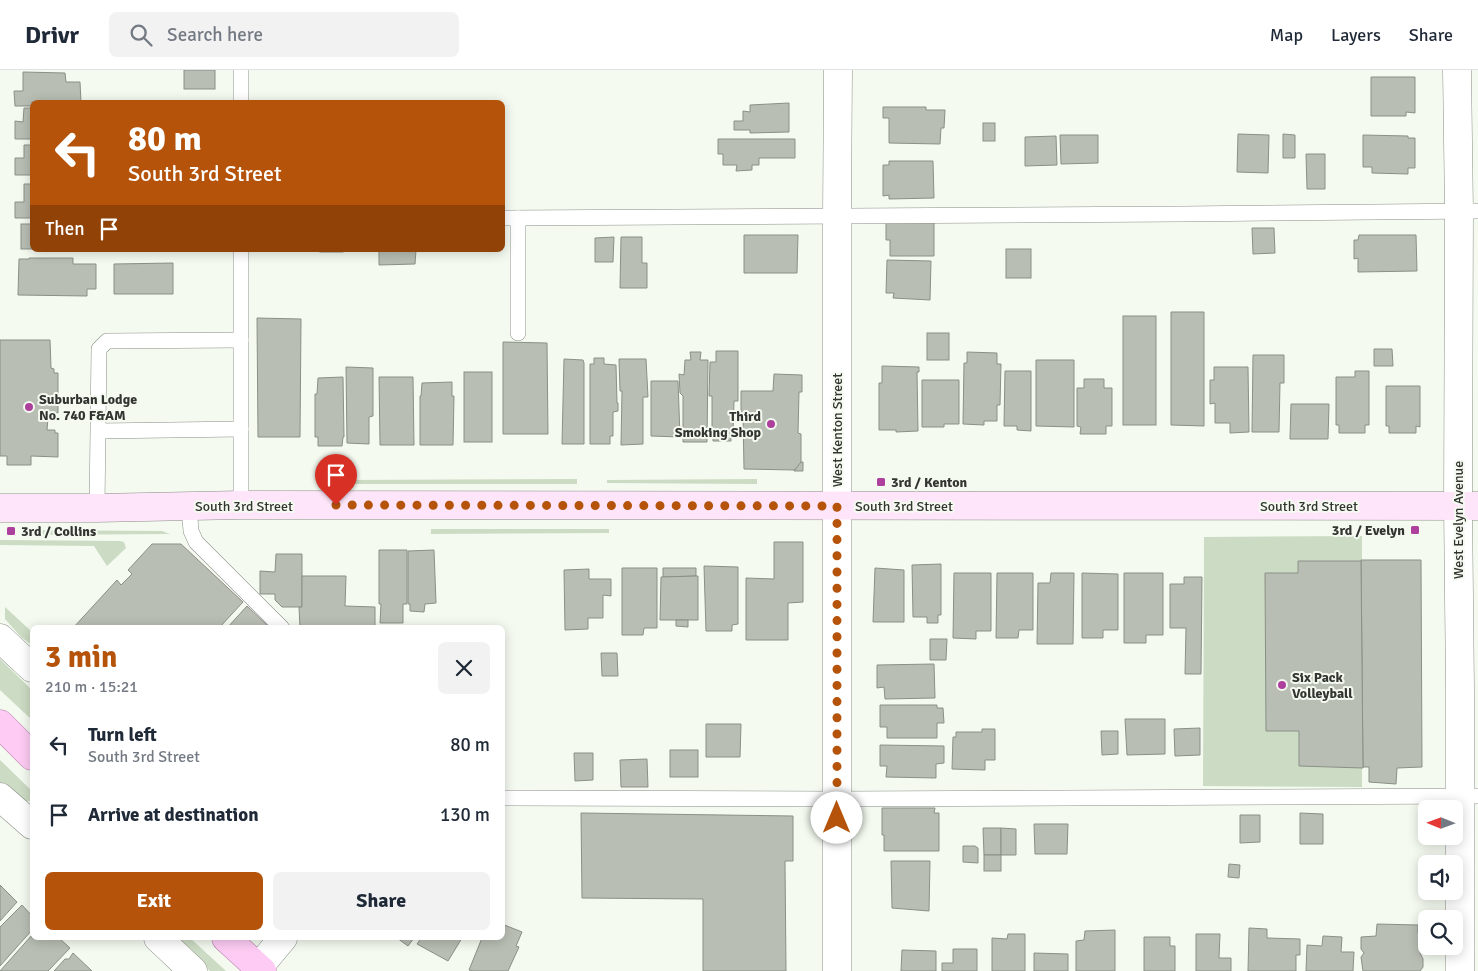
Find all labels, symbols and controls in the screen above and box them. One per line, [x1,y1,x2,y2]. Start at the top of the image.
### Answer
search box [109,12,459,57]
text: Drivr [25,20,79,50]
icon: search [127,21,155,49]
text: Search here [167,23,263,47]
text: Map [1270,24,1303,46]
text: Layers [1331,24,1381,46]
text: Share [1409,24,1453,46]
text: 80 m [128,117,202,160]
icon: left [45,120,110,185]
text: South 3rd Street [128,160,282,187]
icon: arrive [95,215,123,243]
text: Then [45,217,85,241]
street label: West Kenton Street [829,373,846,487]
place label: Suburban Lodge No. 740 F&AM [39,391,137,424]
marker: Suburban Lodge No. 740 F&AM [23,401,35,413]
place label: Third Smoking Shop [675,408,761,441]
marker: Third Smoking Shop [765,418,777,430]
pin [315,454,357,505]
icon: arrive [322,461,350,489]
street label: West Evelyn Avenue [1450,461,1467,579]
place label: 3rd / Kenton [891,474,968,491]
marker: 3rd / Kenton [875,476,887,488]
street label: South 3rd Street [195,498,293,515]
street label: South 3rd Street [855,498,953,515]
street label: South 3rd Street [1260,498,1358,515]
place label: 3rd / Evelyn [1332,522,1405,539]
place label: 3rd / Collins [21,523,96,540]
marker: 3rd / Evelyn [1409,524,1421,536]
marker: 3rd / Collins [5,525,17,537]
text: 3 min [45,639,117,676]
button: close [438,642,490,694]
place label: Six Pack Volleyball [1292,669,1353,702]
text: 210 m · 15:21 [45,677,138,697]
marker: Six Pack Volleyball [1276,679,1288,691]
text: Turn left [88,723,157,747]
icon: left [45,731,73,759]
text: 80 m [450,733,490,757]
text: South 3rd Street [88,747,200,767]
position arrow [810,791,862,843]
north arrow [1418,800,1462,845]
map controls [1418,800,1463,955]
icon: arrive [45,801,73,829]
text: Arrive at destination [88,803,259,827]
text: 130 m [440,803,490,827]
button: sound [1418,855,1463,900]
button: Exit [45,872,263,930]
button: Share [273,872,490,930]
button: search [1418,910,1463,955]

